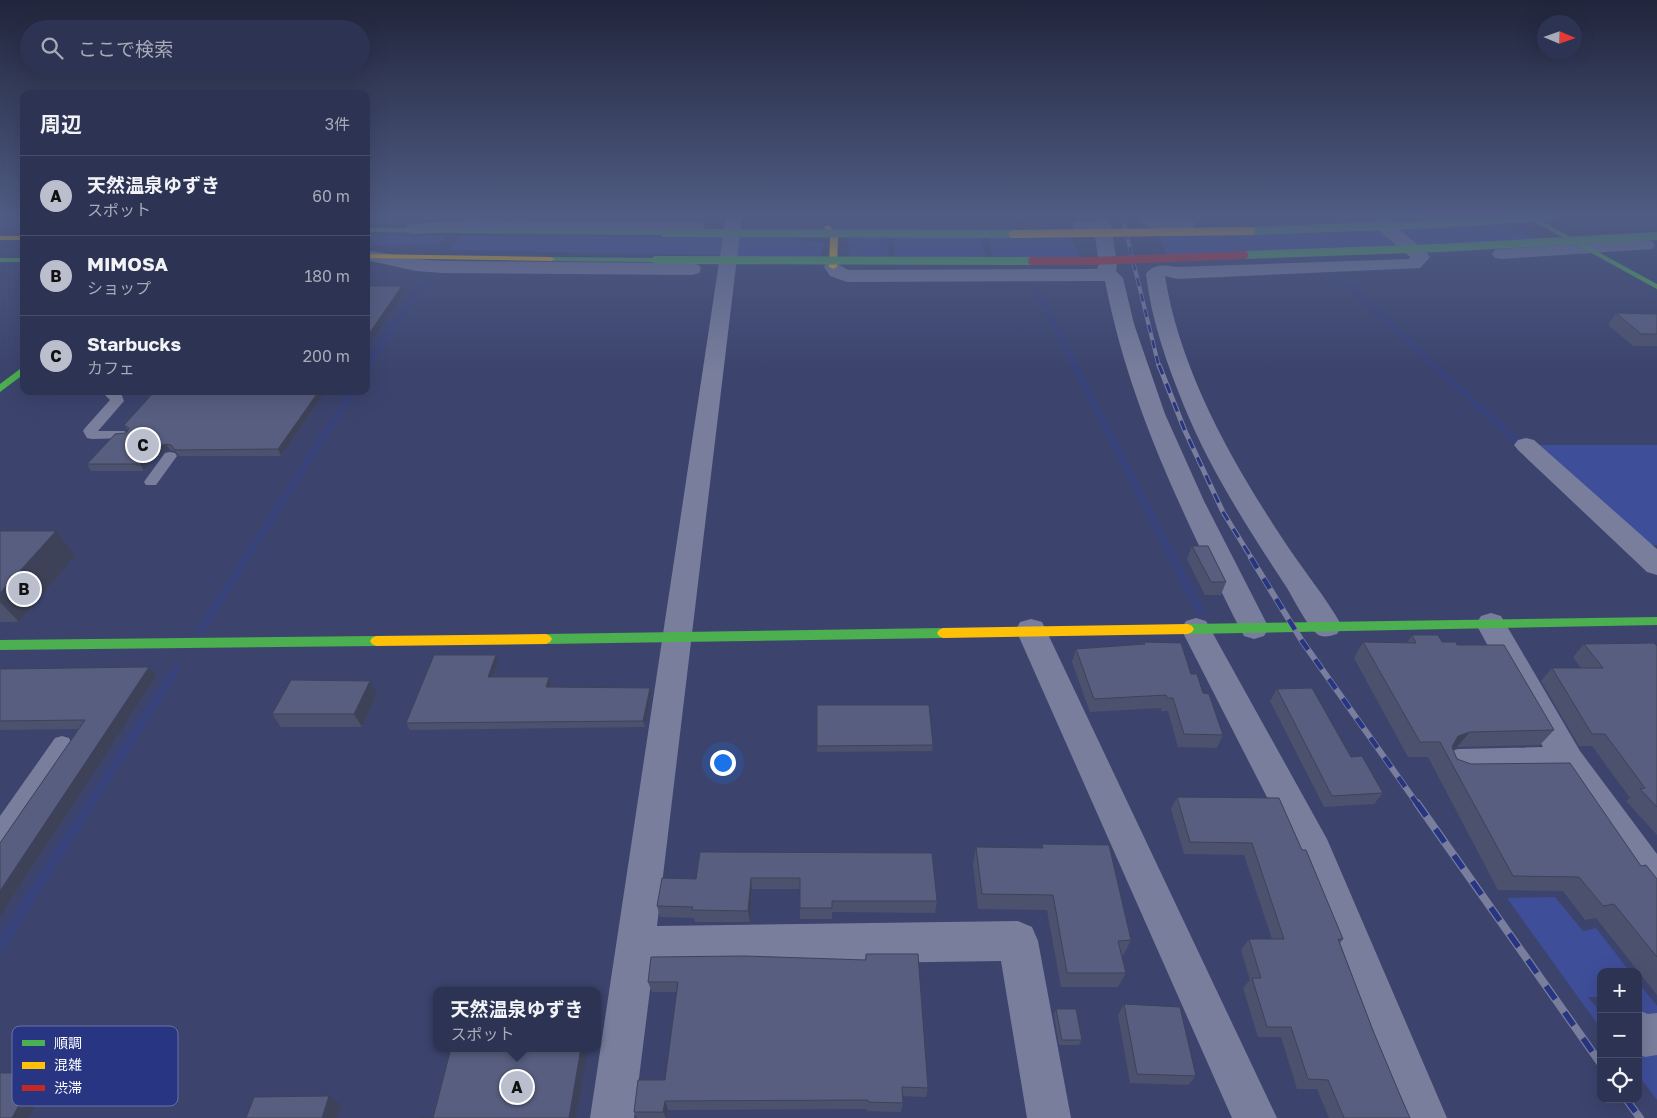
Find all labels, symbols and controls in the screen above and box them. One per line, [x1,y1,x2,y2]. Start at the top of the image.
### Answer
north arrow [1537,15,1582,60]
search box [20,20,370,75]
icon: search [38,34,66,62]
text: ここで検索 [78,37,173,60]
text: 周辺 [40,111,82,137]
text: 3件 [325,114,350,134]
text: 天然温泉ゆずき [87,173,220,196]
text: A [50,186,62,206]
text: 60 m [312,186,350,206]
text: スポット [87,200,151,220]
text: MIMOSA [87,252,168,275]
text: B [50,266,62,286]
text: 180 m [304,266,350,286]
text: ショップ [87,278,151,298]
text: Starbucks [87,332,181,355]
text: C [50,346,62,366]
text: 200 m [303,346,350,366]
text: カフェ [87,358,135,378]
pin: C [127,426,159,464]
pin: B [8,570,40,608]
your location [710,750,736,776]
map controls [1597,968,1642,1103]
button: + [1597,968,1642,1013]
popup [433,987,601,1052]
text: 天然温泉ゆずき [450,997,584,1020]
button: − [1597,1013,1642,1058]
text: スポット [450,1024,515,1044]
legend [12,1026,178,1106]
text: 順調 [54,1034,82,1051]
text: 混雑 [54,1056,82,1073]
button: locate [1597,1058,1642,1103]
pin: A [501,1068,533,1106]
text: 渋滞 [54,1079,82,1096]

